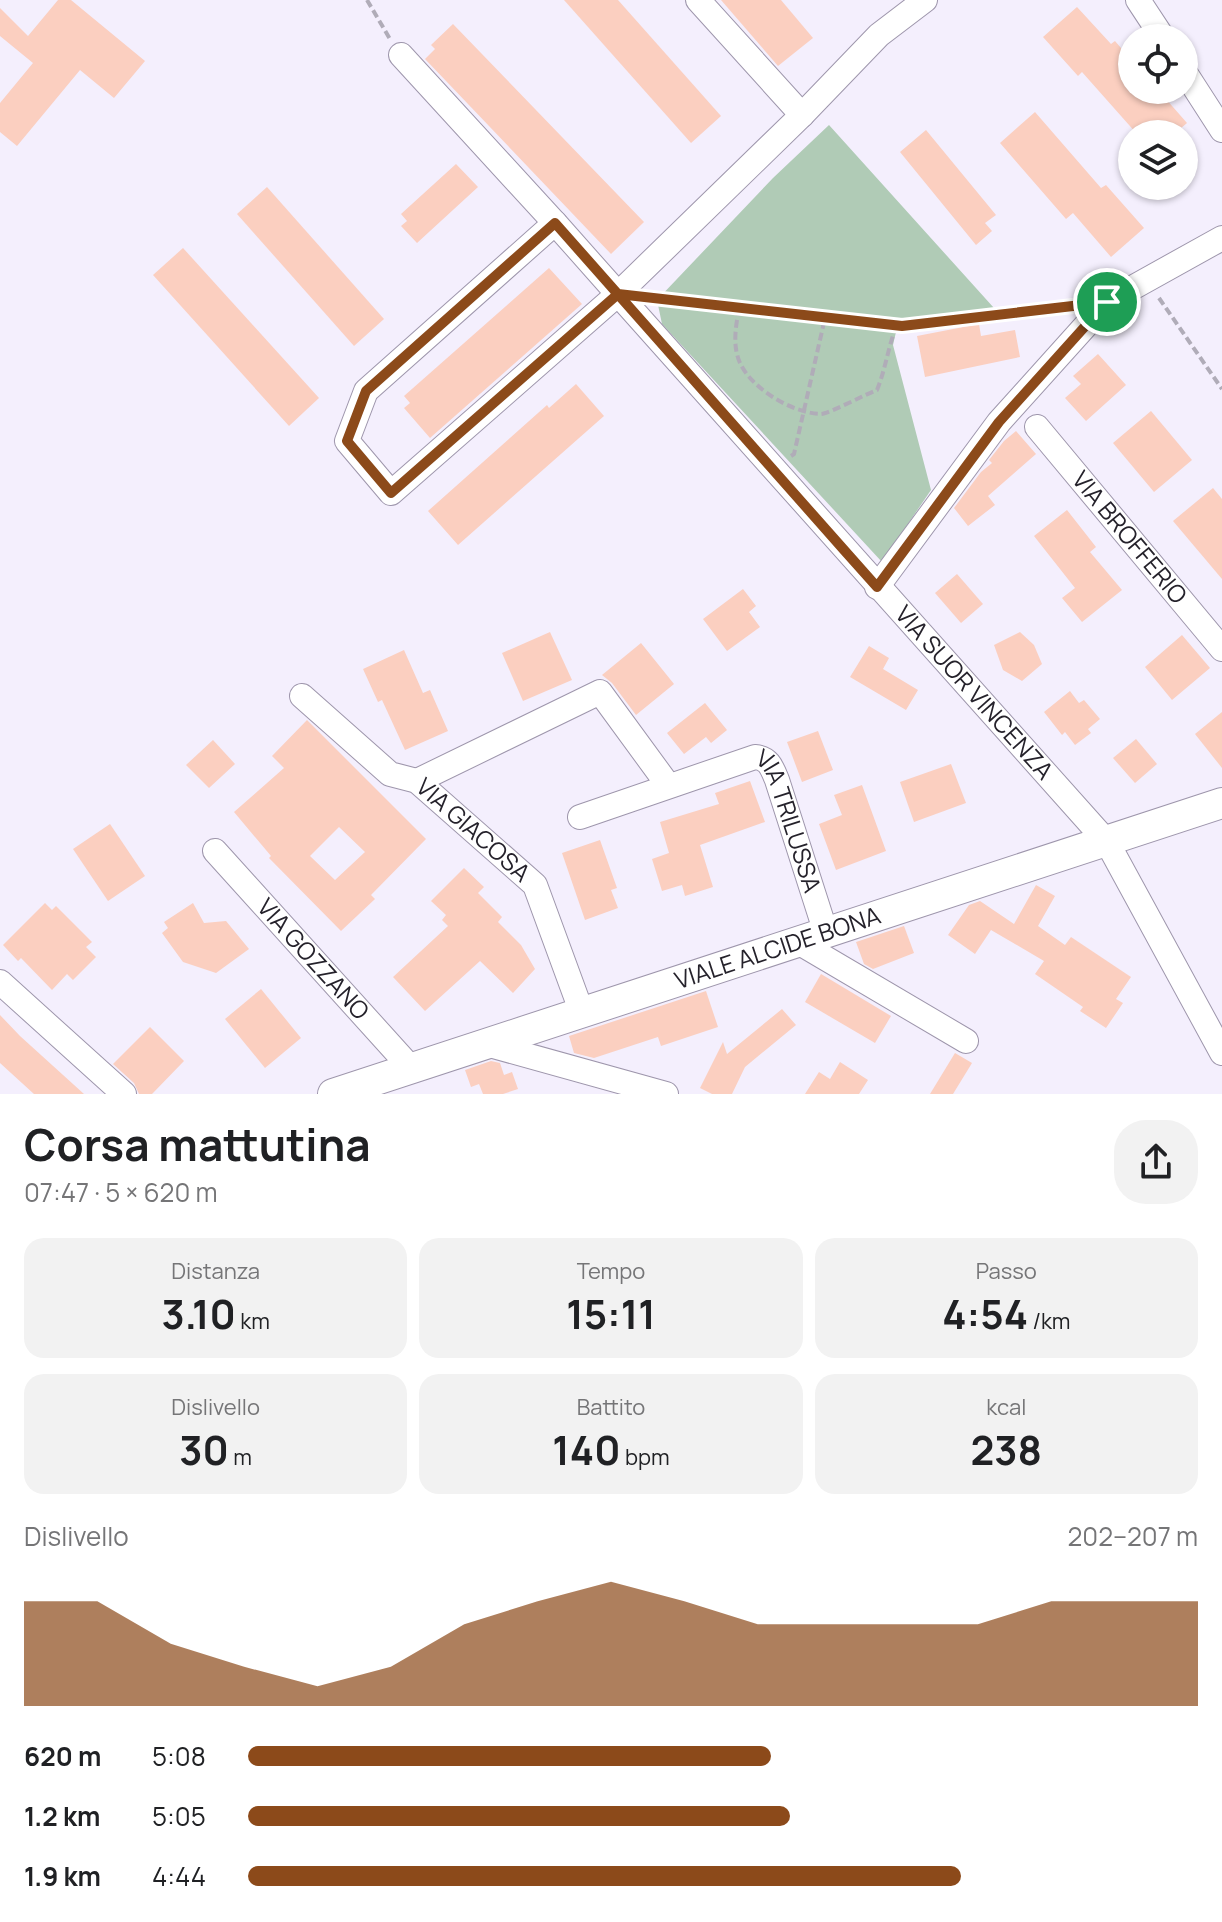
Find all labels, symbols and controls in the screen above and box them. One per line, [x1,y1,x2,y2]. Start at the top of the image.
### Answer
map controls [1118,24,1198,200]
button: locate [1118,24,1198,104]
button: layers [1118,120,1198,200]
pin [1073,268,1141,336]
icon: arrive [1085,280,1129,324]
street label: VIA BROFFERIO [1065,463,1195,610]
street label: VIA SUOR VINCENZA [888,598,1061,786]
street label: VIA TRILUSSA [750,741,830,896]
street label: VIA GIACOSA [410,770,538,888]
street label: VIA GOZZANO [250,891,377,1026]
street label: VIALE ALCIDE BONA [670,898,884,996]
text: Corsa mattutina [24,1114,371,1174]
button: share [1114,1120,1198,1204]
text: 07:47 · 5 × 620 m [24,1174,218,1210]
text: Distanza [171,1256,260,1286]
text: Tempo [577,1256,645,1286]
text: Passo [976,1256,1037,1286]
text: 3.10 [161,1286,236,1341]
text: 15:11 [566,1286,656,1341]
text: 4:54 [942,1286,1028,1341]
text: km [236,1306,270,1336]
text: /km [1028,1306,1070,1336]
text: Dislivello [171,1392,260,1422]
text: Battito [577,1392,645,1422]
text: kcal [986,1392,1026,1422]
text: 30 [179,1422,229,1477]
text: 140 [552,1422,621,1477]
text: 238 [971,1422,1042,1477]
text: m [229,1442,252,1472]
text: bpm [621,1442,670,1472]
text: Dislivello [24,1518,129,1554]
text: 202–207 m [1067,1518,1198,1554]
text: 620 m [24,1738,101,1774]
text: 5:08 [152,1738,206,1774]
text: 1.2 km [24,1798,100,1834]
text: 5:05 [152,1798,206,1834]
text: 1.9 km [24,1858,101,1894]
text: 4:44 [152,1858,206,1894]

